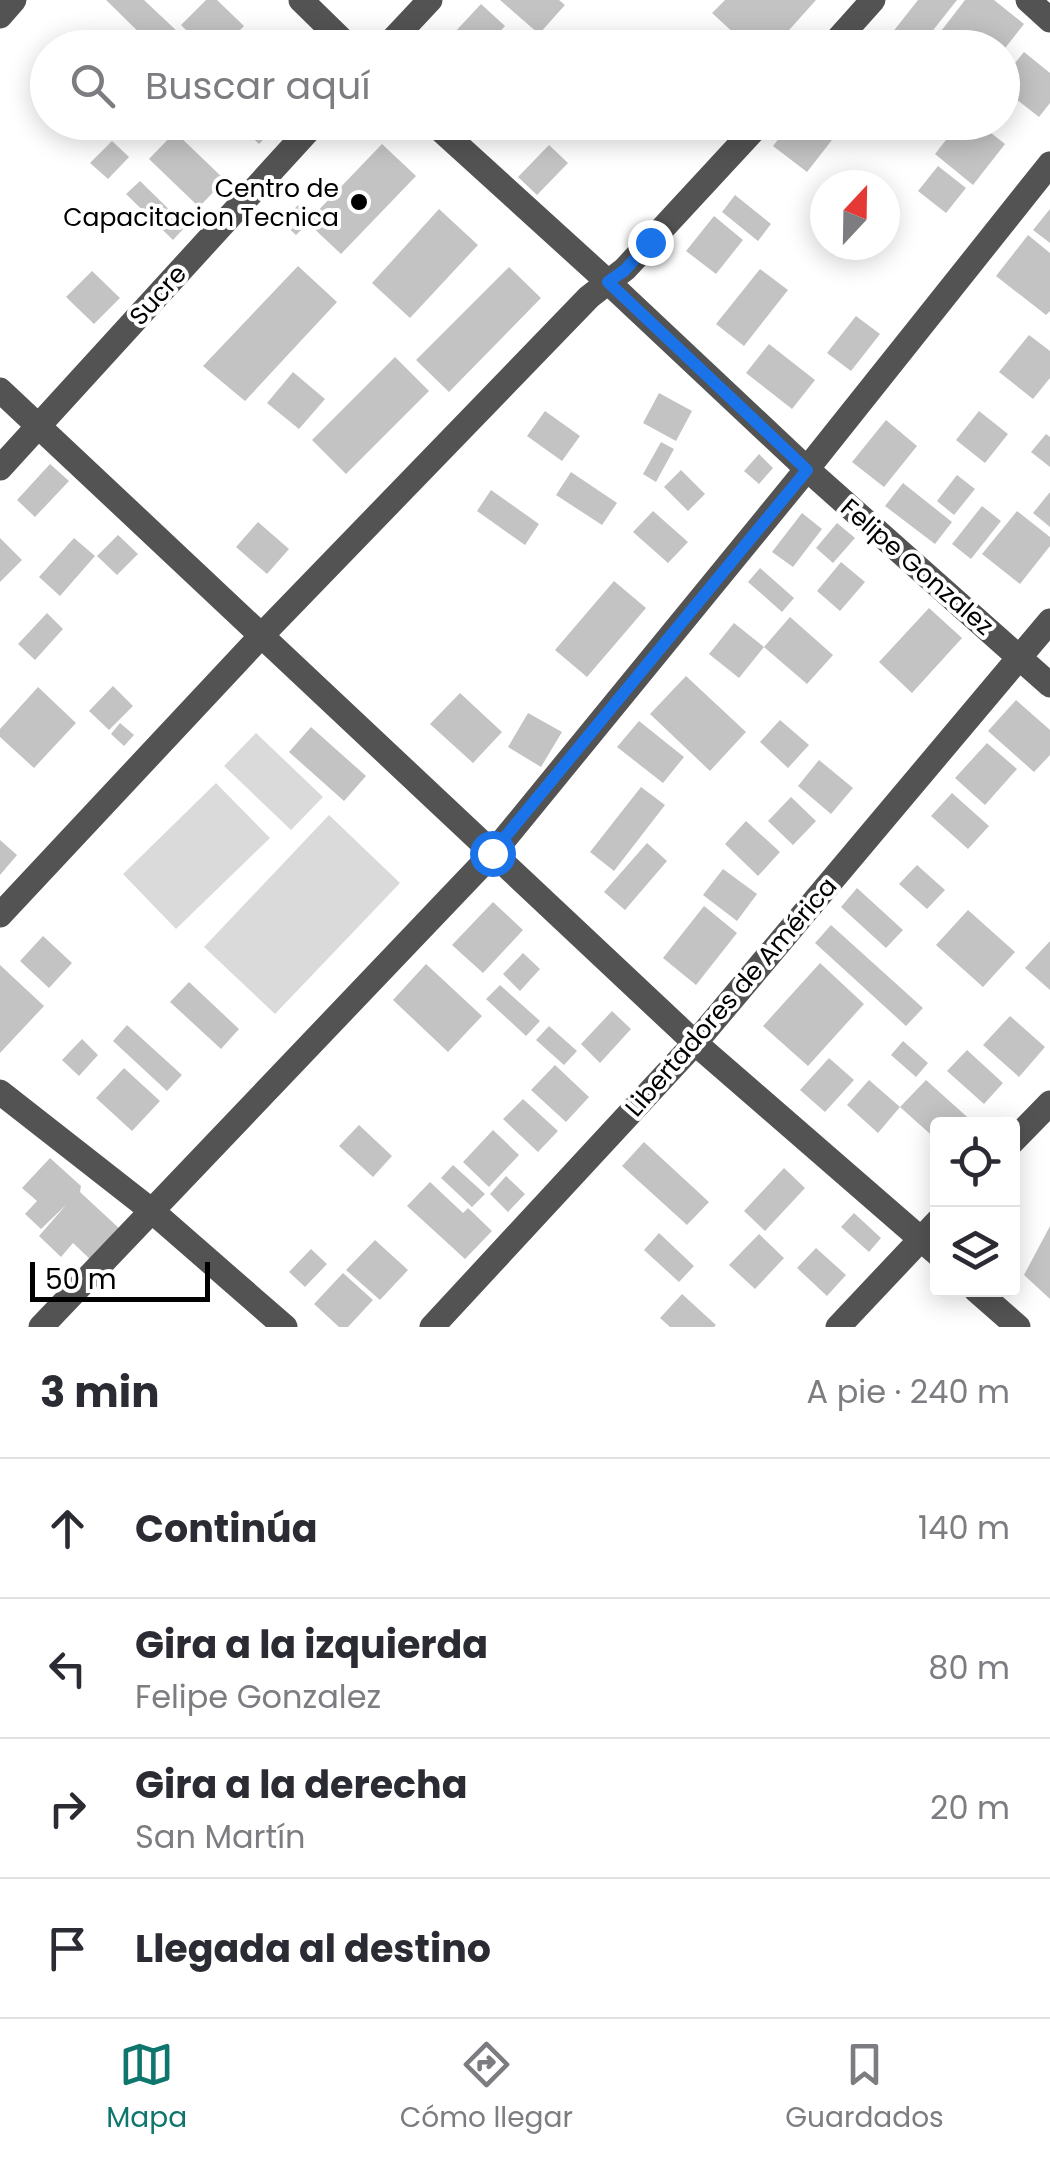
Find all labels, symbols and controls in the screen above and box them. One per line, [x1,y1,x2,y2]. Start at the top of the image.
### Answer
search box [30,30,1020,140]
icon: search [65,58,120,113]
text: Buscar aquí [145,59,371,112]
north arrow [810,170,900,260]
place label: Centro de Capacitacion Tecnica [63,171,339,235]
marker: Centro de Capacitacion Tecnica [348,191,370,213]
route end [628,220,674,266]
street label: Sucre [121,257,195,333]
street label: Felipe Gonzalez [833,491,1001,643]
route start [470,831,516,877]
street label: Libertadores de América [617,870,845,1124]
map controls [930,1117,1020,1297]
button: locate [930,1117,1020,1207]
button: layers [930,1207,1020,1297]
scale bar [30,1257,210,1302]
text: 50 m [45,1260,116,1299]
text: 3 min [40,1363,160,1422]
text: A pie · 240 m [807,1369,1010,1414]
icon: ahead [40,1501,95,1556]
text: Continúa [135,1502,317,1555]
text: 140 m [918,1505,1010,1550]
text: Gira a la izquierda [135,1618,488,1671]
icon: left [40,1641,95,1696]
text: 80 m [928,1645,1010,1690]
text: Felipe Gonzalez [135,1674,381,1719]
text: Gira a la derecha [135,1758,468,1811]
icon: right [40,1781,95,1836]
text: 20 m [930,1785,1010,1830]
text: San Martín [135,1814,306,1859]
icon: arrive [40,1921,95,1976]
text: Llegada al destino [135,1922,491,1975]
tab: Mapa [106,2037,187,2139]
tab: Cómo llegar [400,2037,573,2139]
tab: Guardados [785,2037,944,2139]

